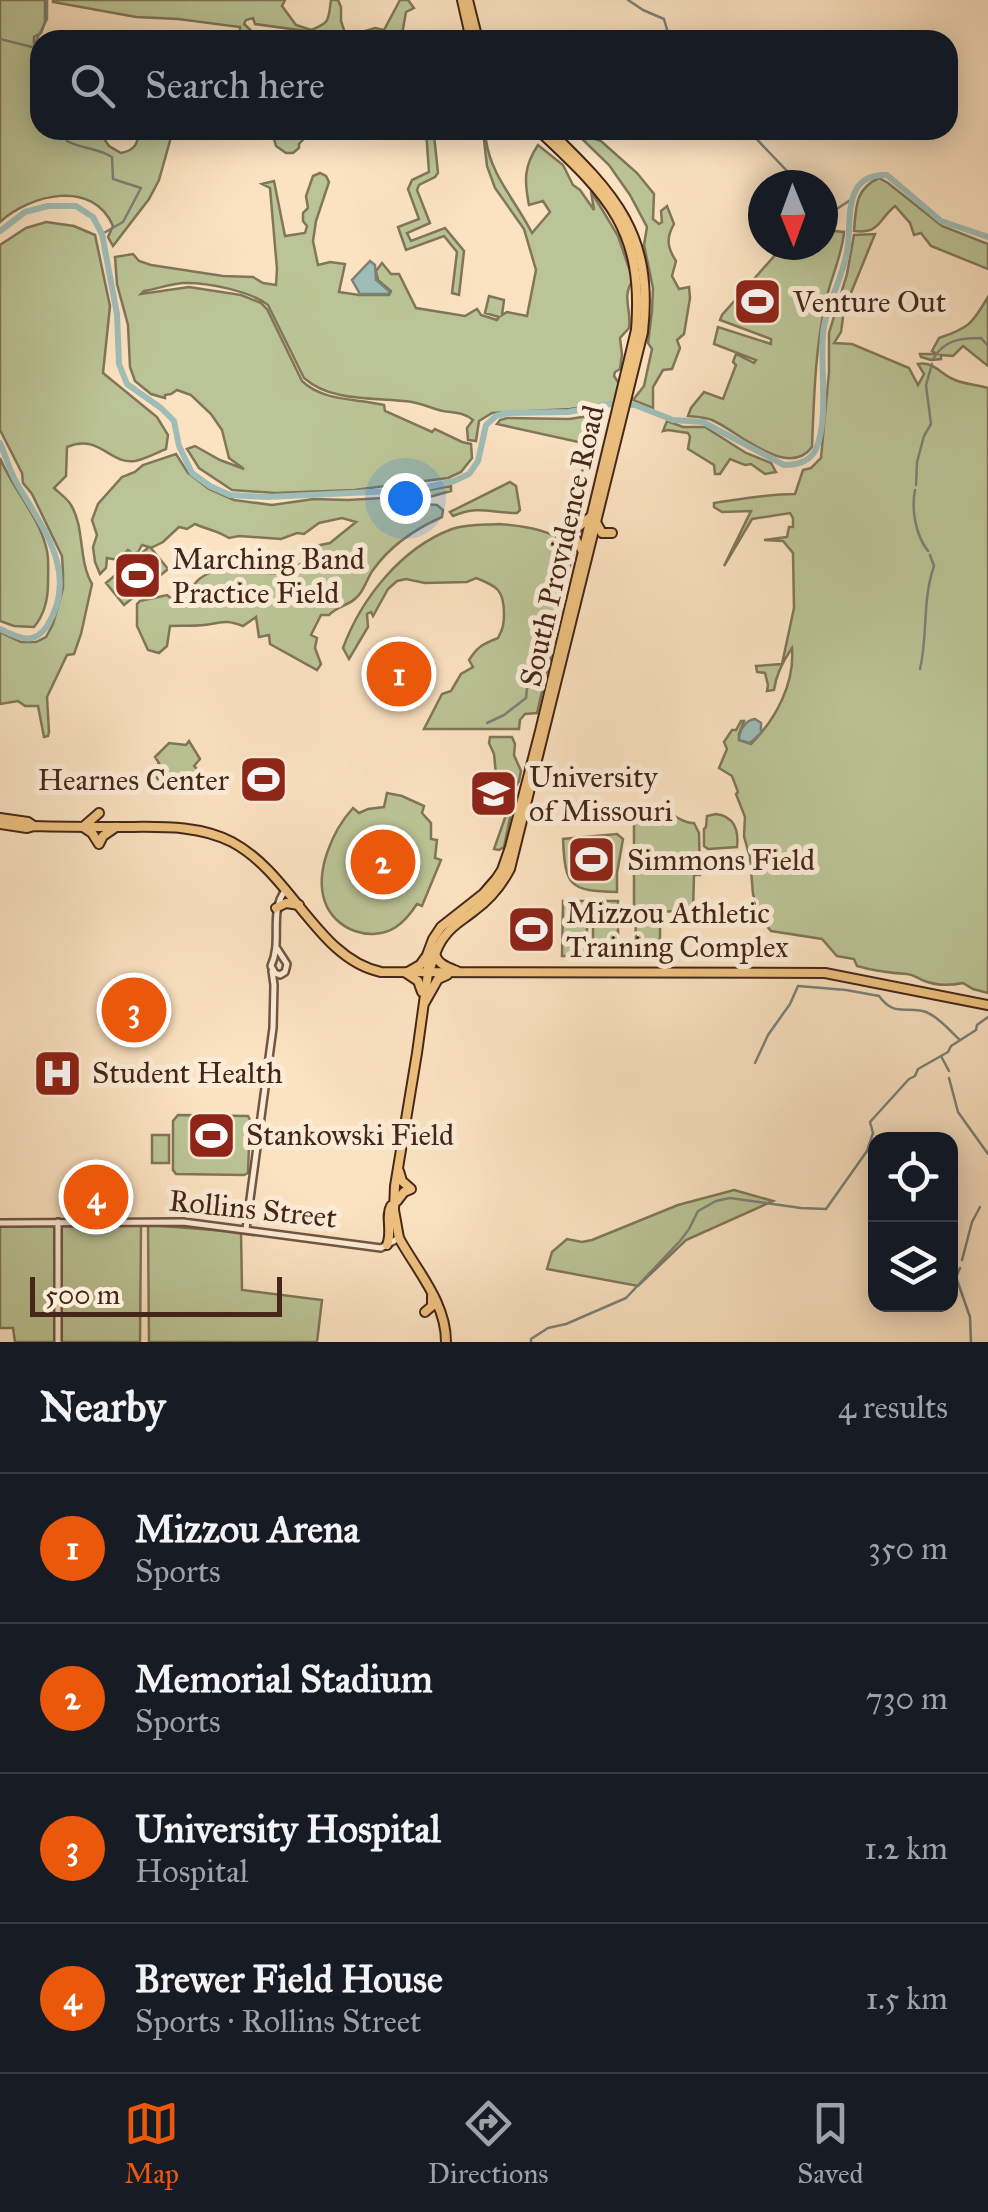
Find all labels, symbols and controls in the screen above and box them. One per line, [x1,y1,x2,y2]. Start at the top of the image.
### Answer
search box [30,30,958,140]
icon: search [65,58,120,113]
text: Search here [145,62,325,108]
north arrow [748,170,838,260]
sports icon: Venture Out [732,276,784,328]
place label: Venture Out [792,284,947,320]
street label: South Providence Road [512,402,612,690]
your location [380,473,431,524]
place label: Marching Band Practice Field [172,541,365,611]
sports icon: Marching Band Practice Field [111,550,163,602]
pin: 1 [366,636,432,712]
sports icon: Hearnes Center [238,754,290,806]
place label: University of Missouri [529,759,673,829]
place label: Hearnes Center [37,762,230,798]
school or university icon: University of Missouri [468,768,520,820]
pin: 2 [350,824,416,900]
sports icon: Simmons Field [566,834,618,886]
place label: Simmons Field [627,842,815,878]
place label: Mizzou Athletic Training Complex [566,895,789,965]
sports icon: Mizzou Athletic Training Complex [505,904,557,956]
pin: 3 [102,972,166,1048]
hospital icon: Student Health [31,1047,83,1099]
place label: Student Health [92,1055,283,1091]
sports icon: Stankowski Field [185,1109,237,1161]
place label: Stankowski Field [246,1117,454,1153]
map controls [868,1132,958,1312]
button: locate [868,1132,958,1222]
pin: 4 [64,1160,128,1234]
street label: Rollins Street [167,1182,339,1236]
button: layers [868,1222,958,1312]
scale bar [30,1272,282,1316]
text: 500 m [45,1277,120,1312]
text: Nearby [40,1381,165,1433]
text: 4 results [838,1388,948,1427]
text: Mizzou Arena [135,1506,360,1552]
text: 1 [66,1529,79,1568]
text: 350 m [868,1529,948,1568]
text: Sports [135,1552,221,1591]
text: Memorial Stadium [135,1656,433,1702]
text: 2 [65,1679,80,1718]
text: 730 m [866,1679,948,1718]
text: Sports [135,1702,221,1741]
text: University Hospital [135,1806,441,1852]
text: 3 [66,1829,79,1868]
text: 1.2 km [864,1829,948,1868]
text: Hospital [135,1852,248,1891]
text: Brewer Field House [135,1956,443,2002]
text: 4 [64,1979,81,2018]
text: 1.5 km [866,1979,948,2018]
text: Sports · Rollins Street [135,2002,421,2041]
tab: Map [124,2096,179,2191]
tab: Directions [428,2096,549,2191]
tab: Saved [797,2096,864,2191]

